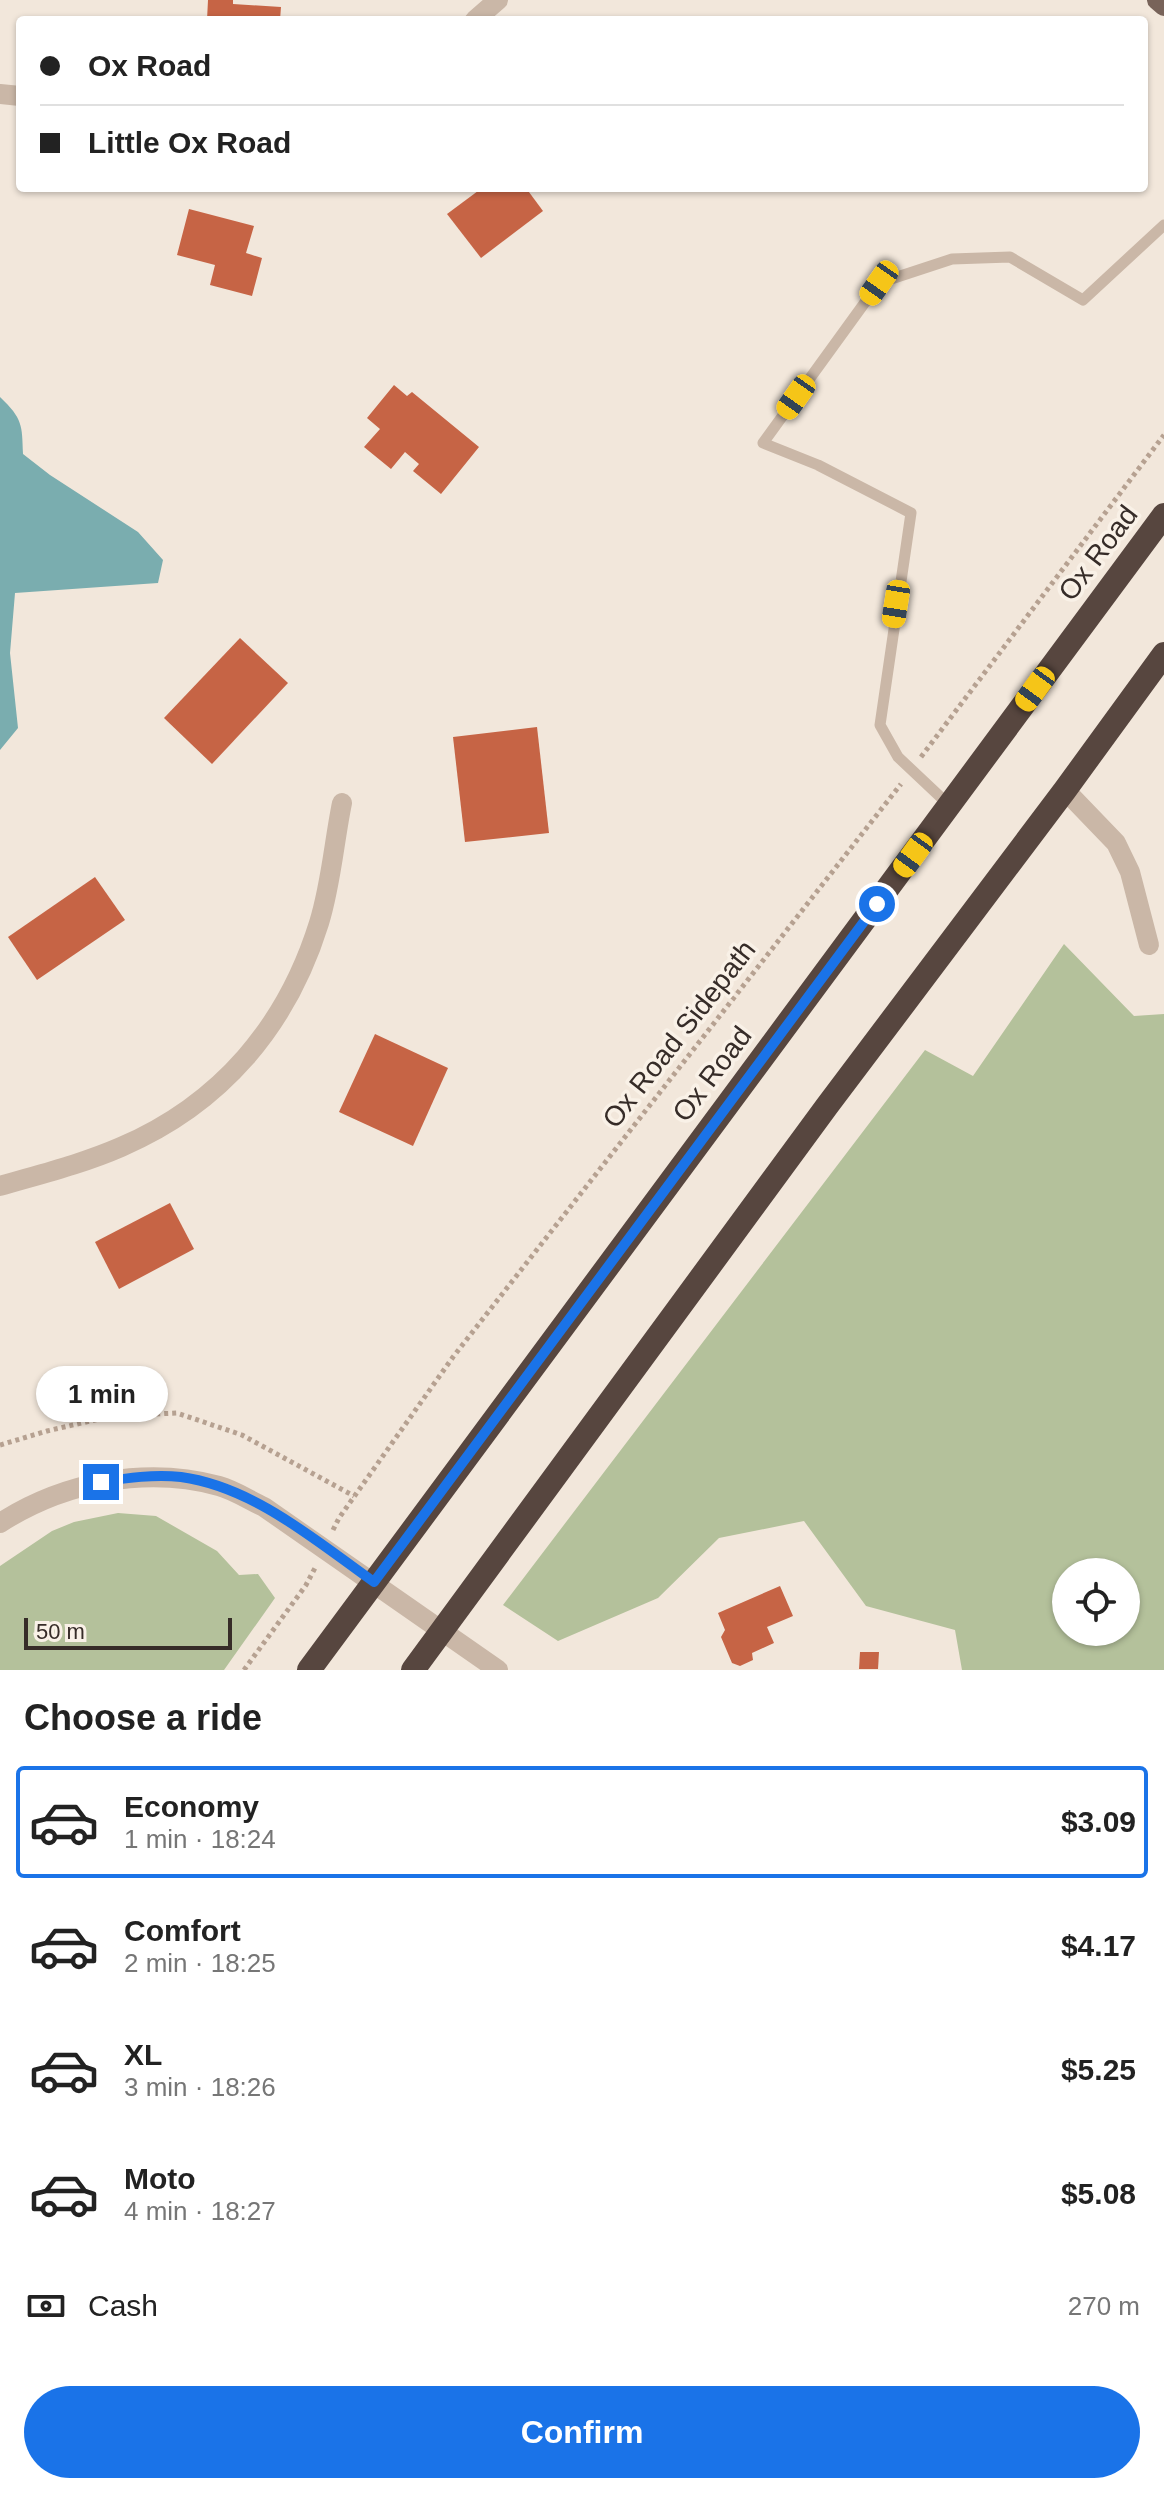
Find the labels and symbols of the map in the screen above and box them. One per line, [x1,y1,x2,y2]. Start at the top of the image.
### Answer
car [855,256,903,310]
car [772,370,820,424]
street label: Ox Road [1052,500,1144,606]
car [880,578,912,630]
car [1011,663,1059,715]
car [889,829,937,881]
route start [859,886,895,922]
street label: Ox Road Sidepath [595,934,763,1134]
street label: Ox Road [665,1020,759,1128]
callout: 1 min [35,1366,167,1422]
route end [83,1464,119,1500]
scale bar [24,1614,232,1650]

